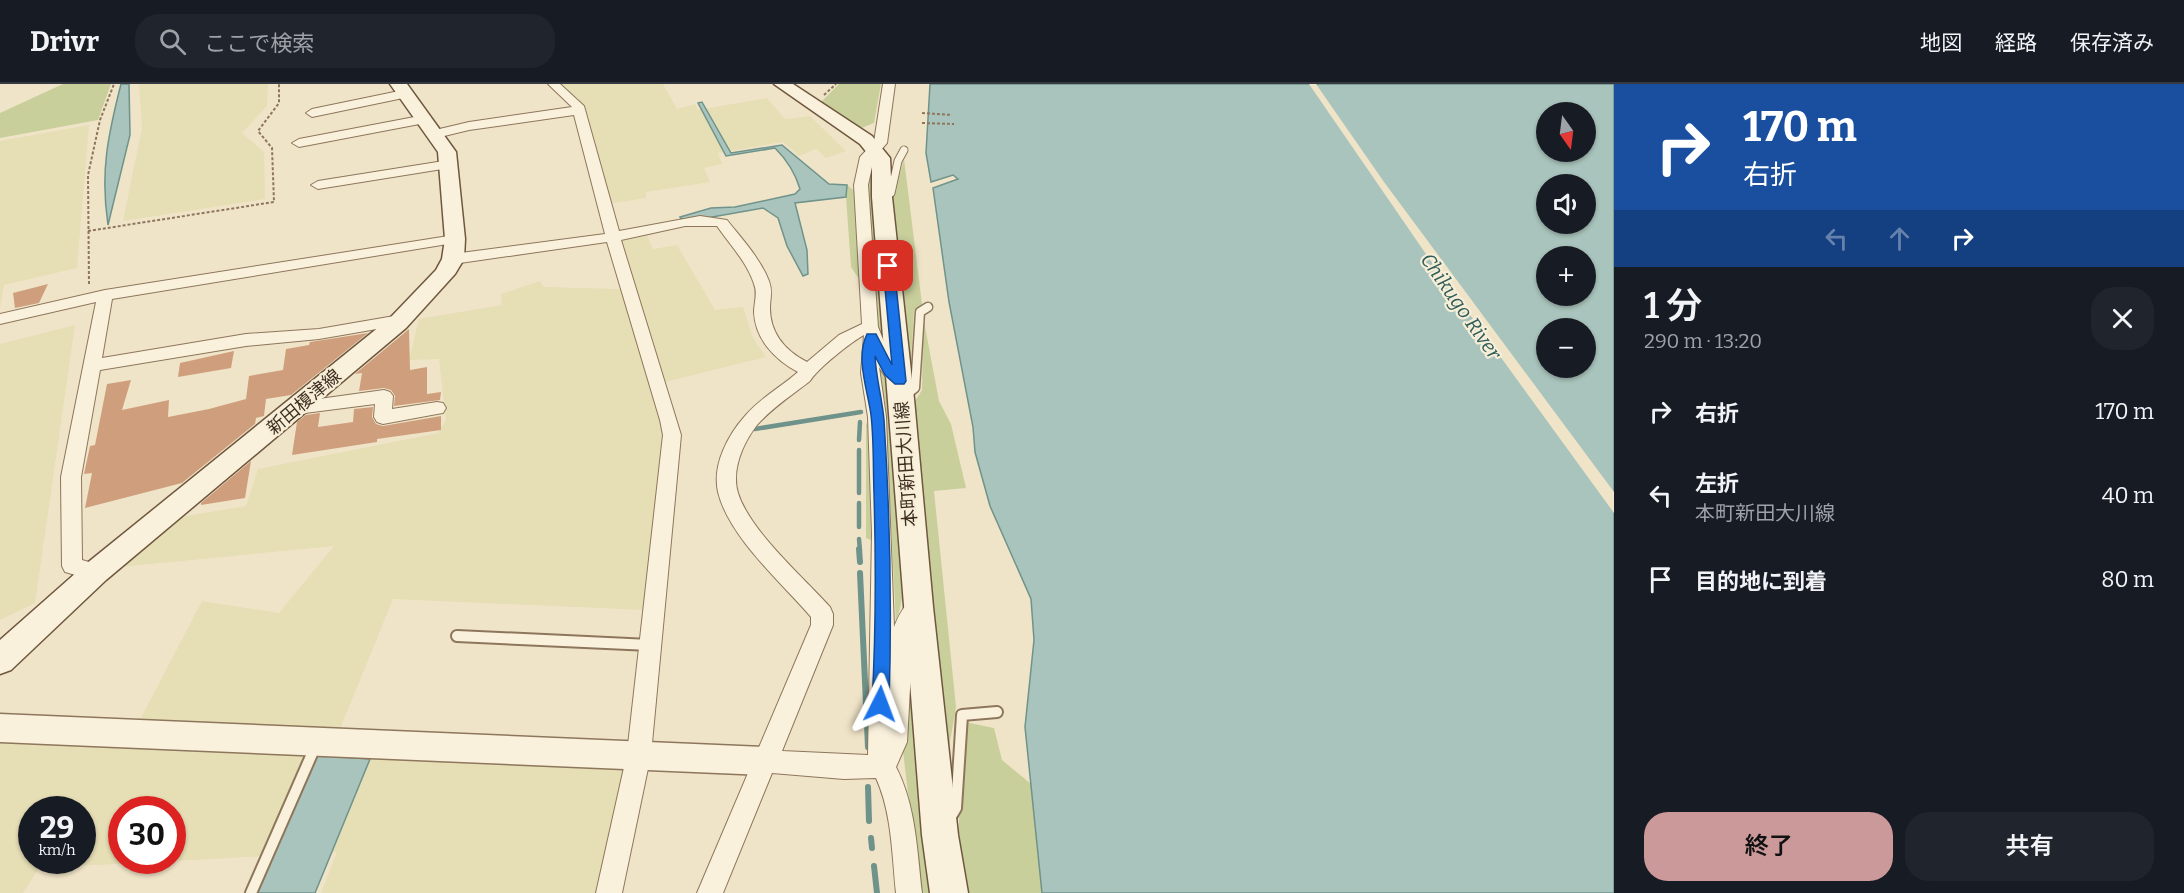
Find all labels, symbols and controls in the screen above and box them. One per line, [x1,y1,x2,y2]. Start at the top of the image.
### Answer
search box [135,14,555,68]
text: Drivr [30,25,99,58]
icon: search [156,25,189,58]
text: ここで検索 [204,30,314,57]
text: 地図 [1920,30,1962,56]
text: 経路 [1995,30,2037,56]
text: 保存済み [2070,30,2154,56]
north arrow [1536,102,1596,162]
map controls [1536,102,1596,378]
text: 170 m [1743,102,1857,152]
icon: right [1644,108,1722,186]
text: 右折 [1743,159,1797,191]
button: sound [1536,174,1596,234]
icon: left [1820,222,1853,255]
icon: ahead [1883,222,1916,255]
icon: right [1946,222,1979,255]
pin [862,240,913,291]
button: + [1536,246,1596,306]
water label: Chikugo River [1416,248,1507,364]
icon: arrive [871,249,904,282]
text: 1 分 [1644,284,1702,328]
button: close [2091,287,2154,350]
button: − [1536,318,1596,378]
text: 290 m · 13:20 [1644,329,1762,353]
street label: 新田榎津線 [262,365,346,439]
icon: right [1644,395,1677,428]
text: 170 m [2095,398,2154,425]
street label: 本町新田大川線 [891,400,921,528]
text: 右折 [1695,400,1739,427]
text: 左折 [1695,470,1739,497]
icon: left [1644,479,1677,512]
text: 40 m [2102,482,2154,509]
text: 本町新田大川線 [1695,501,1835,525]
icon: arrive [1644,563,1677,596]
text: 80 m [2101,566,2154,593]
text: 目的地に到着 [1695,568,1827,595]
position arrow [848,672,912,736]
speed limit sign: 30 [108,796,186,874]
text: 29 [40,810,74,846]
button: 終了 [1644,812,1893,881]
button: 共有 [1905,812,2154,881]
text: km/h [38,841,76,859]

